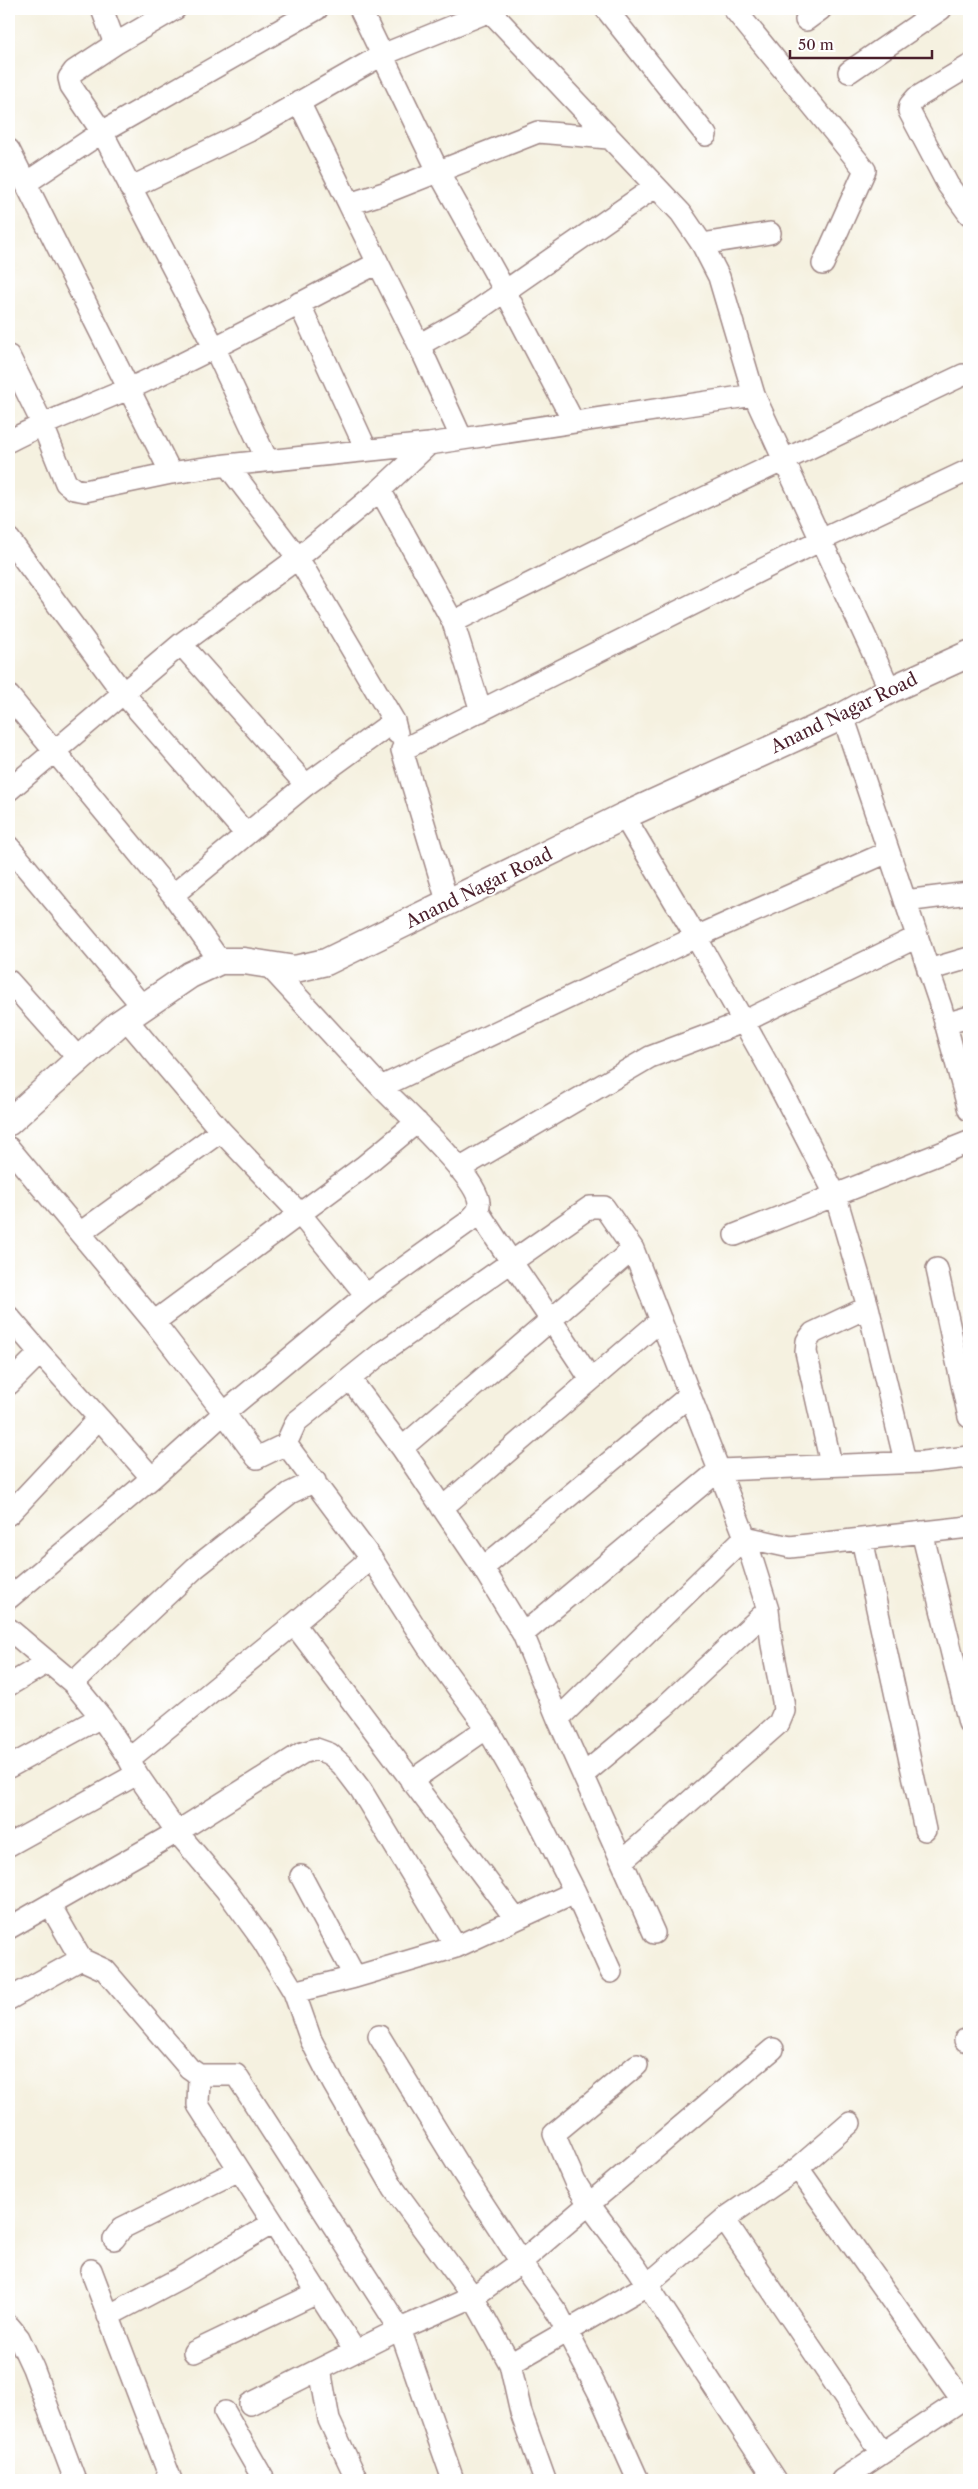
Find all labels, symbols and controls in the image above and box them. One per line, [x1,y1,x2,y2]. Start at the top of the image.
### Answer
scale bar [790,28,933,60]
text: 50 m [798,35,834,54]
street label: Anand Nagar Road [766,668,921,759]
street label: Anand Nagar Road [401,843,556,934]

